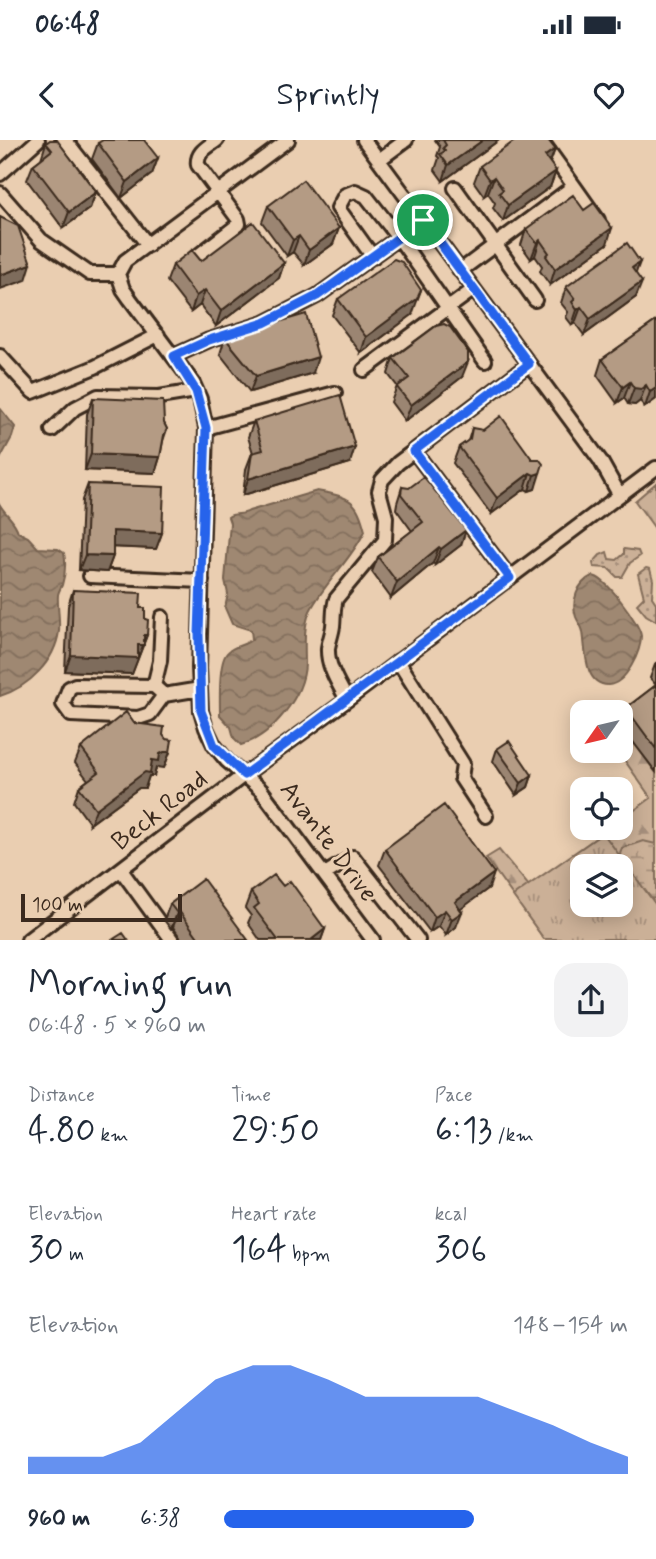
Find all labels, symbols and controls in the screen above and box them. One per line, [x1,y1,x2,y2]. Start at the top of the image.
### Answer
text: 06:48 [35,8,100,42]
text: Sprintly [276,74,380,116]
icon: back [28,76,66,114]
icon: heart [590,76,628,114]
pin [393,190,453,250]
icon: arrive [404,201,442,239]
north arrow [570,700,634,763]
map controls [570,700,633,917]
street label: Beck Road [105,763,215,859]
street label: Avante Drive [271,775,385,909]
button: locate [570,777,633,840]
button: layers [570,854,633,917]
scale bar [21,890,182,922]
text: 100 m [32,893,83,918]
text: Morning run [28,960,233,1009]
button: share [554,963,628,1037]
text: 06:48 · 5 × 960 m [28,1011,206,1041]
text: Distance [28,1083,95,1108]
text: Time [231,1083,271,1108]
text: Pace [435,1083,472,1108]
text: 4.80 [28,1108,95,1154]
text: 29:50 [231,1108,320,1154]
text: 6:13 [435,1108,492,1154]
text: km [95,1123,128,1148]
text: /km [492,1123,534,1148]
text: Elevation [28,1202,103,1227]
text: Heart rate [231,1202,317,1227]
text: kcal [435,1202,467,1227]
text: 30 [28,1227,64,1273]
text: 164 [231,1227,287,1273]
text: 306 [435,1227,487,1273]
text: m [64,1242,84,1267]
text: bpm [287,1242,330,1267]
text: Elevation [28,1311,119,1341]
text: 148–154 m [513,1311,628,1341]
text: 960 m [28,1504,90,1534]
text: 6:38 [140,1504,181,1534]

